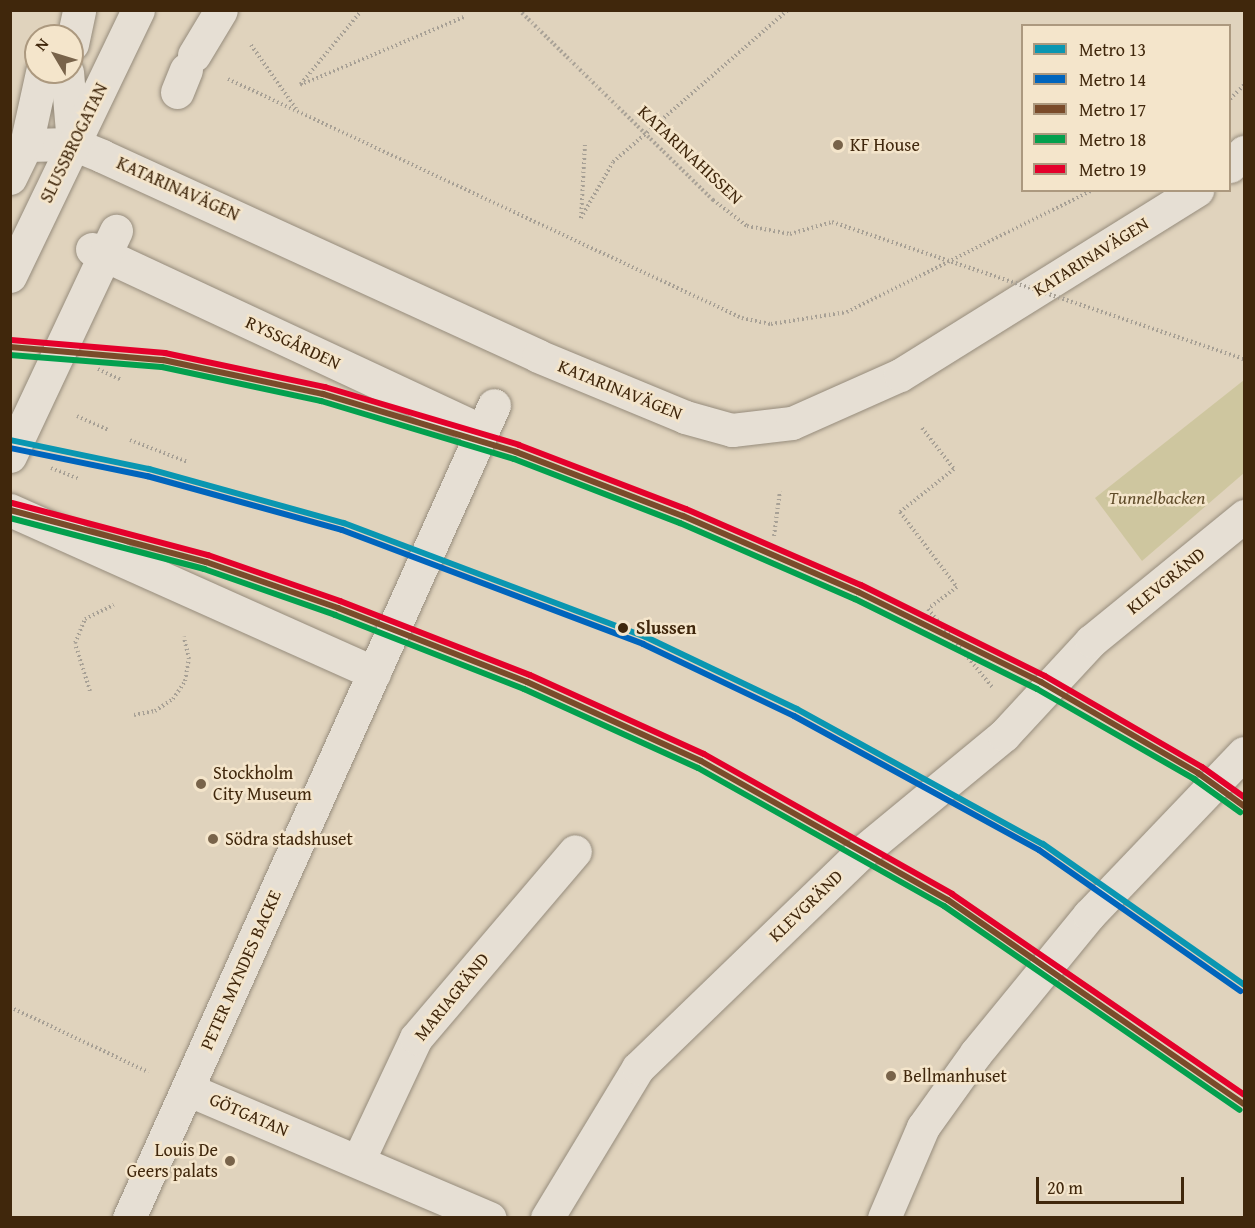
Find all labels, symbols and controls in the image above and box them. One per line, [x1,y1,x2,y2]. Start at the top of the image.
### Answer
north arrow [24,24,84,84]
legend [1021,24,1231,192]
text: N [29,33,54,56]
text: Metro 13 [1079,36,1146,63]
text: Metro 14 [1079,66,1146,93]
street label: SLUSSBROGATAN [36,79,112,207]
text: Metro 17 [1079,96,1146,123]
street label: KATARINAHISSEN [633,101,747,209]
text: Metro 18 [1079,126,1146,153]
place label: KF House [850,134,920,156]
marker: KF House [831,138,845,152]
street label: KATARINAVÄGEN [113,152,243,226]
text: Metro 19 [1079,156,1146,183]
street label: KATARINAVÄGEN [1029,213,1153,301]
street label: RYSSGÅRDEN [242,312,344,374]
street label: KATARINAVÄGEN [555,355,685,425]
park label: Tunnelbacken [1109,487,1205,509]
street label: KLEVGRÄND [1123,543,1209,619]
place label: Slussen [636,617,696,639]
marker: Slussen [614,619,632,637]
place label: Stockholm City Museum [213,763,312,806]
marker: Stockholm City Museum [194,777,208,791]
place label: Södra stadshuset [225,828,353,850]
marker: Södra stadshuset [206,832,220,846]
street label: KLEVGRÄND [765,866,847,946]
street label: PETER MYNDES BACKE [196,887,286,1053]
street label: MARIAGRÄND [410,949,494,1045]
place label: Bellmanhuset [903,1065,1007,1087]
marker: Bellmanhuset [884,1069,898,1083]
street label: GÖTGATAN [206,1089,292,1141]
place label: Louis De Geers palats [127,1140,218,1182]
marker: Louis De Geers palats [223,1154,237,1168]
scale bar [1039,1165,1188,1203]
text: 20 m [1047,1174,1083,1201]

